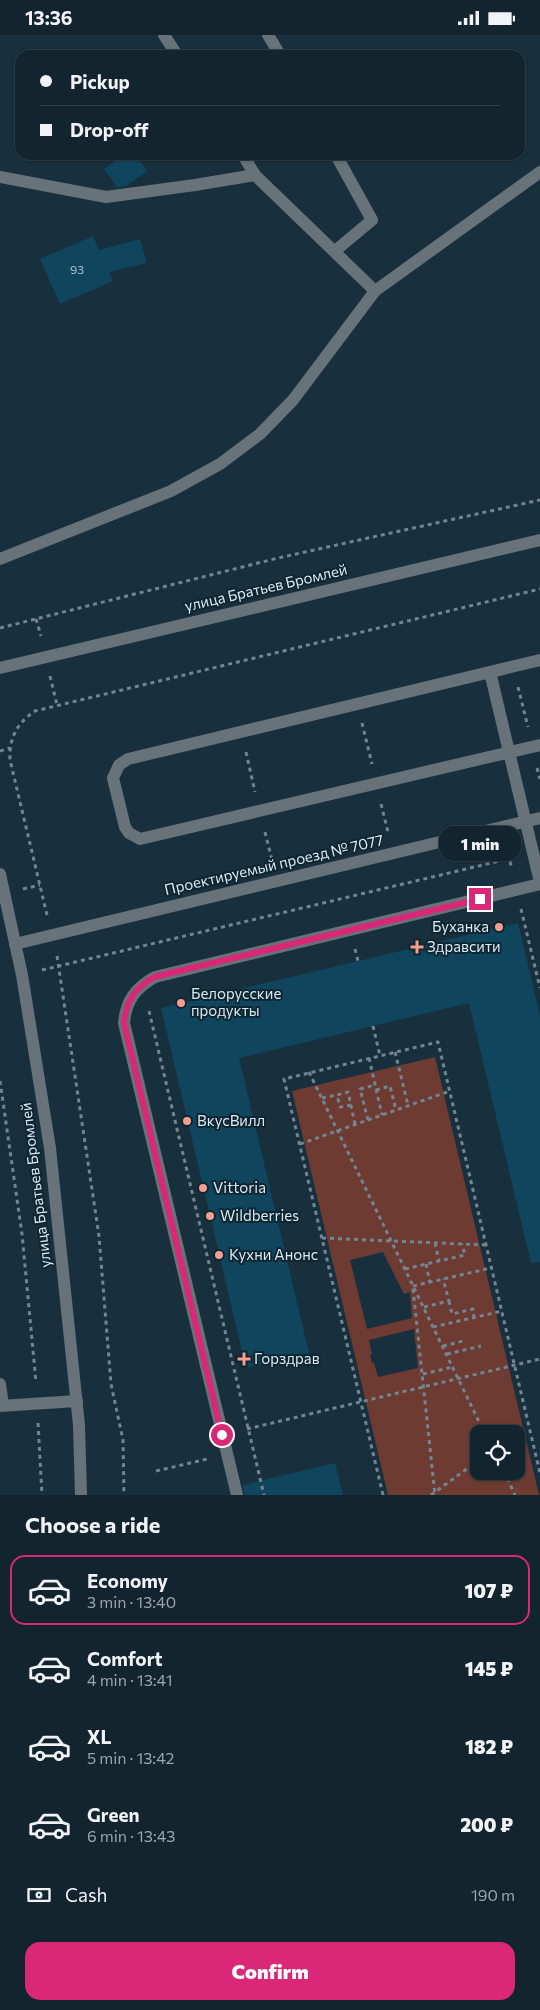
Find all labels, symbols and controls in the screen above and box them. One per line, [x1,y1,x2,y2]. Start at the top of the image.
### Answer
text: 13:36 [25,6,72,29]
text: Pickup [70,70,130,93]
text: Drop-off [70,118,149,141]
house number: 93 [70,262,84,276]
street label: улица Братьев Бромлей [183,560,349,615]
callout: 1 min [439,827,521,861]
street label: Проектируемый проезд № 7077 [162,830,385,898]
text: 1 min [461,834,499,853]
route end [469,888,491,910]
place label: Буханка [432,917,489,935]
marker: Буханка [493,921,505,933]
place label: Здравсити [427,937,501,955]
marker: Здравсити [411,941,423,953]
place label: Белорусские продукты [191,984,281,1019]
marker: Белорусские продукты [175,997,187,1009]
street label: улица Братьев Бромлей [16,1101,54,1269]
place label: ВкусВилл [197,1111,265,1129]
marker: ВкусВилл [181,1115,193,1127]
place label: Vittoria [213,1178,266,1196]
marker: Vittoria [197,1182,209,1194]
place label: Wildberries [220,1206,299,1224]
marker: Wildberries [204,1210,216,1222]
place label: Кухни Анонс [229,1245,318,1263]
marker: Кухни Анонс [213,1249,225,1261]
place label: Горздрав [254,1349,320,1367]
marker: Горздрав [238,1353,250,1365]
route start [211,1424,233,1446]
map controls [470,1425,525,1480]
button: locate [470,1425,525,1480]
text: Choose a ride [25,1511,160,1538]
icon: car [27,1568,72,1613]
text: Economy [87,1569,168,1592]
text: 107 ₽ [464,1579,513,1602]
text: 3 min · 13:40 [87,1592,176,1611]
icon: car [27,1646,72,1691]
text: Comfort [87,1647,163,1670]
text: 145 ₽ [465,1657,513,1680]
text: 4 min · 13:41 [87,1670,173,1689]
icon: car [27,1724,72,1769]
text: XL [87,1725,112,1748]
text: 182 ₽ [465,1735,513,1758]
text: 5 min · 13:42 [87,1748,174,1767]
icon: car [27,1802,72,1847]
text: Green [87,1803,139,1826]
text: 200 ₽ [460,1813,513,1836]
text: 6 min · 13:43 [87,1826,175,1845]
icon: cash [25,1881,53,1909]
text: Cash [65,1883,107,1906]
text: 190 m [471,1885,515,1904]
button: Confirm [25,1942,515,2000]

